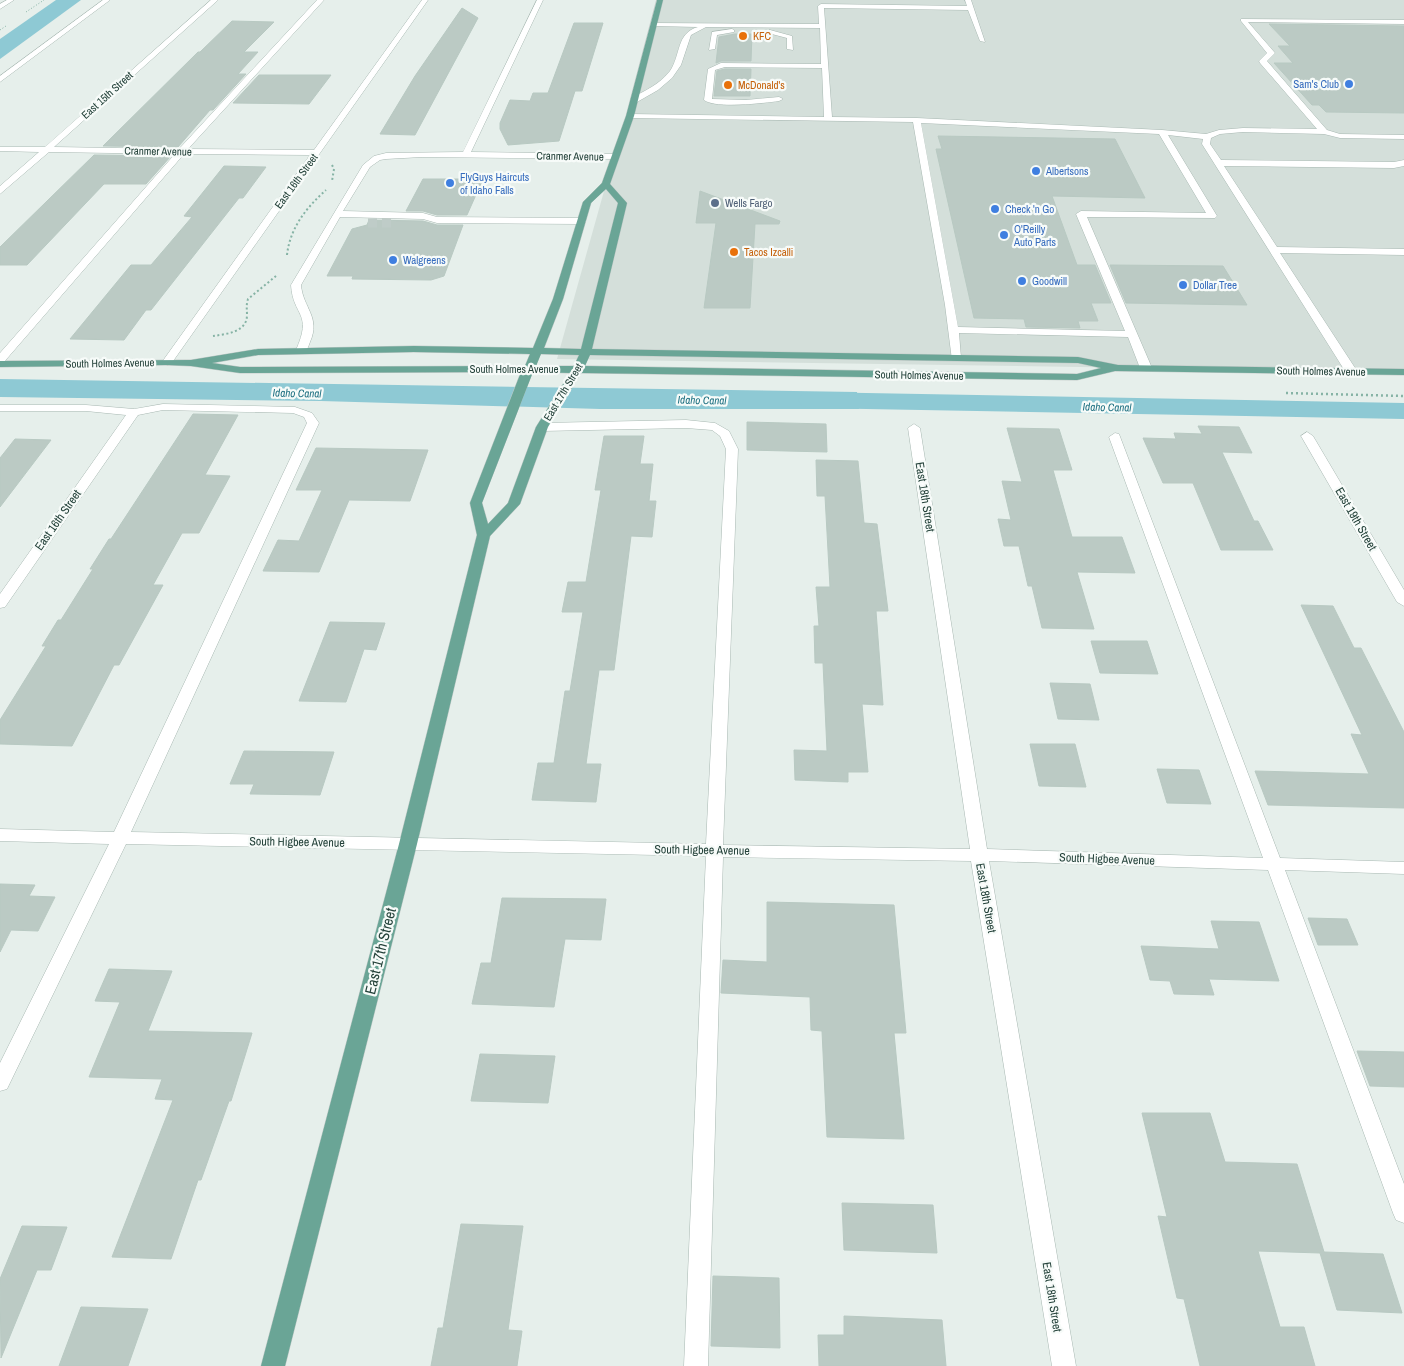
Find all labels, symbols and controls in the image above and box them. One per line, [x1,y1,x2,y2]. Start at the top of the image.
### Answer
place label: KFC [753,29,772,43]
marker: KFC [737,30,749,42]
street label: East 15th Street [78,68,136,122]
place label: Sam's Club [1293,77,1339,91]
place label: McDonald's [738,78,785,92]
marker: Sam's Club [1343,78,1355,90]
marker: McDonald's [722,79,734,91]
street label: Cranmer Avenue [124,143,192,159]
street label: Cranmer Avenue [536,148,604,164]
street label: East 16th Street [271,150,321,211]
place label: Albertsons [1045,164,1089,178]
marker: Albertsons [1030,165,1042,177]
place label: FlyGuys Haircuts of Idaho Falls [460,170,530,197]
marker: FlyGuys Haircuts of Idaho Falls [444,177,456,189]
place label: Wells Fargo [725,196,773,210]
marker: Wells Fargo [709,197,721,209]
place label: Check 'n Go [1005,202,1054,216]
marker: Check 'n Go [989,203,1001,215]
place label: O'Reilly Auto Parts [1013,222,1057,249]
marker: O'Reilly Auto Parts [998,229,1010,241]
place label: Tacos Izcalli [744,245,793,259]
marker: Tacos Izcalli [728,246,740,258]
place label: Walgreens [403,253,446,267]
marker: Walgreens [387,254,399,266]
place label: Goodwill [1032,274,1067,288]
marker: Goodwill [1016,275,1028,287]
place label: Dollar Tree [1193,278,1237,292]
marker: Dollar Tree [1177,279,1189,291]
street label: South Holmes Avenue [65,355,155,371]
street label: East 17th Street [540,360,586,423]
street label: South Holmes Avenue [469,362,559,376]
street label: South Holmes Avenue [1276,363,1366,379]
street label: South Holmes Avenue [874,367,964,383]
water label: Idaho Canal [273,386,322,400]
water label: Idaho Canal [678,393,727,407]
water label: Idaho Canal [1083,400,1132,414]
street label: East 18th Street [912,461,938,533]
street label: East 19th Street [1331,484,1381,554]
street label: East 16th Street [31,486,85,553]
street label: South Higbee Avenue [249,833,345,851]
street label: South Higbee Avenue [654,841,750,859]
street label: South Higbee Avenue [1059,849,1155,869]
street label: East 18th Street [972,862,1000,934]
street label: East 17th Street [359,905,401,996]
street label: East 18th Street [1039,1261,1065,1333]

